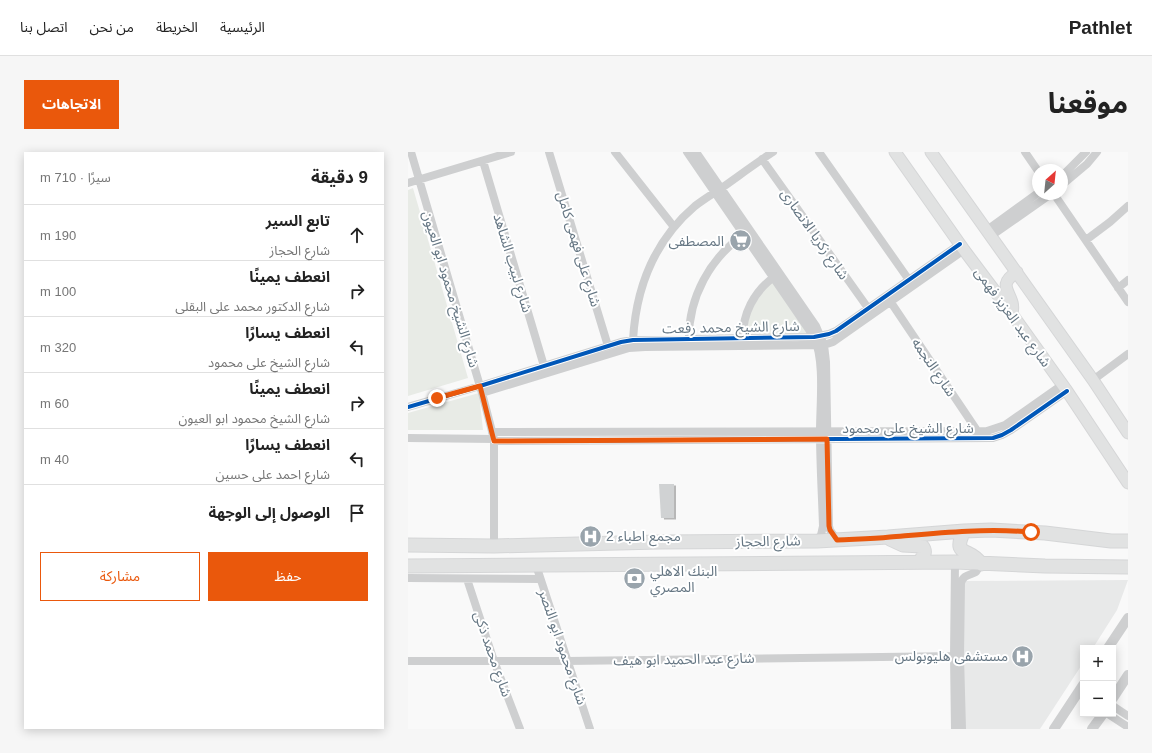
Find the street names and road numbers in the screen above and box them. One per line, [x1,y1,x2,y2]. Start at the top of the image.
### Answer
street label: شارع زكريا الانصارى [775,186,852,284]
street label: شارع على فهمى كامل [551,189,604,309]
street label: شارع الشيخ محمود ابو العيون [417,209,482,370]
street label: شارع لبيب الشاهد [488,212,536,315]
street label: شارع عبد العزيز فهمى [969,264,1054,372]
street label: شارع الشيخ محمد رفعت [662,318,800,339]
street label: شارع النجمه [906,335,959,401]
street label: شارع الشيخ على محمود [842,420,974,439]
street label: شارع الحجاز [734,532,801,553]
street label: شارع محمود ابو النصر [533,586,590,708]
street label: شارع محمد ذكى [468,609,515,700]
street label: شارع عبد الحميد ابو هيف [613,650,755,671]

